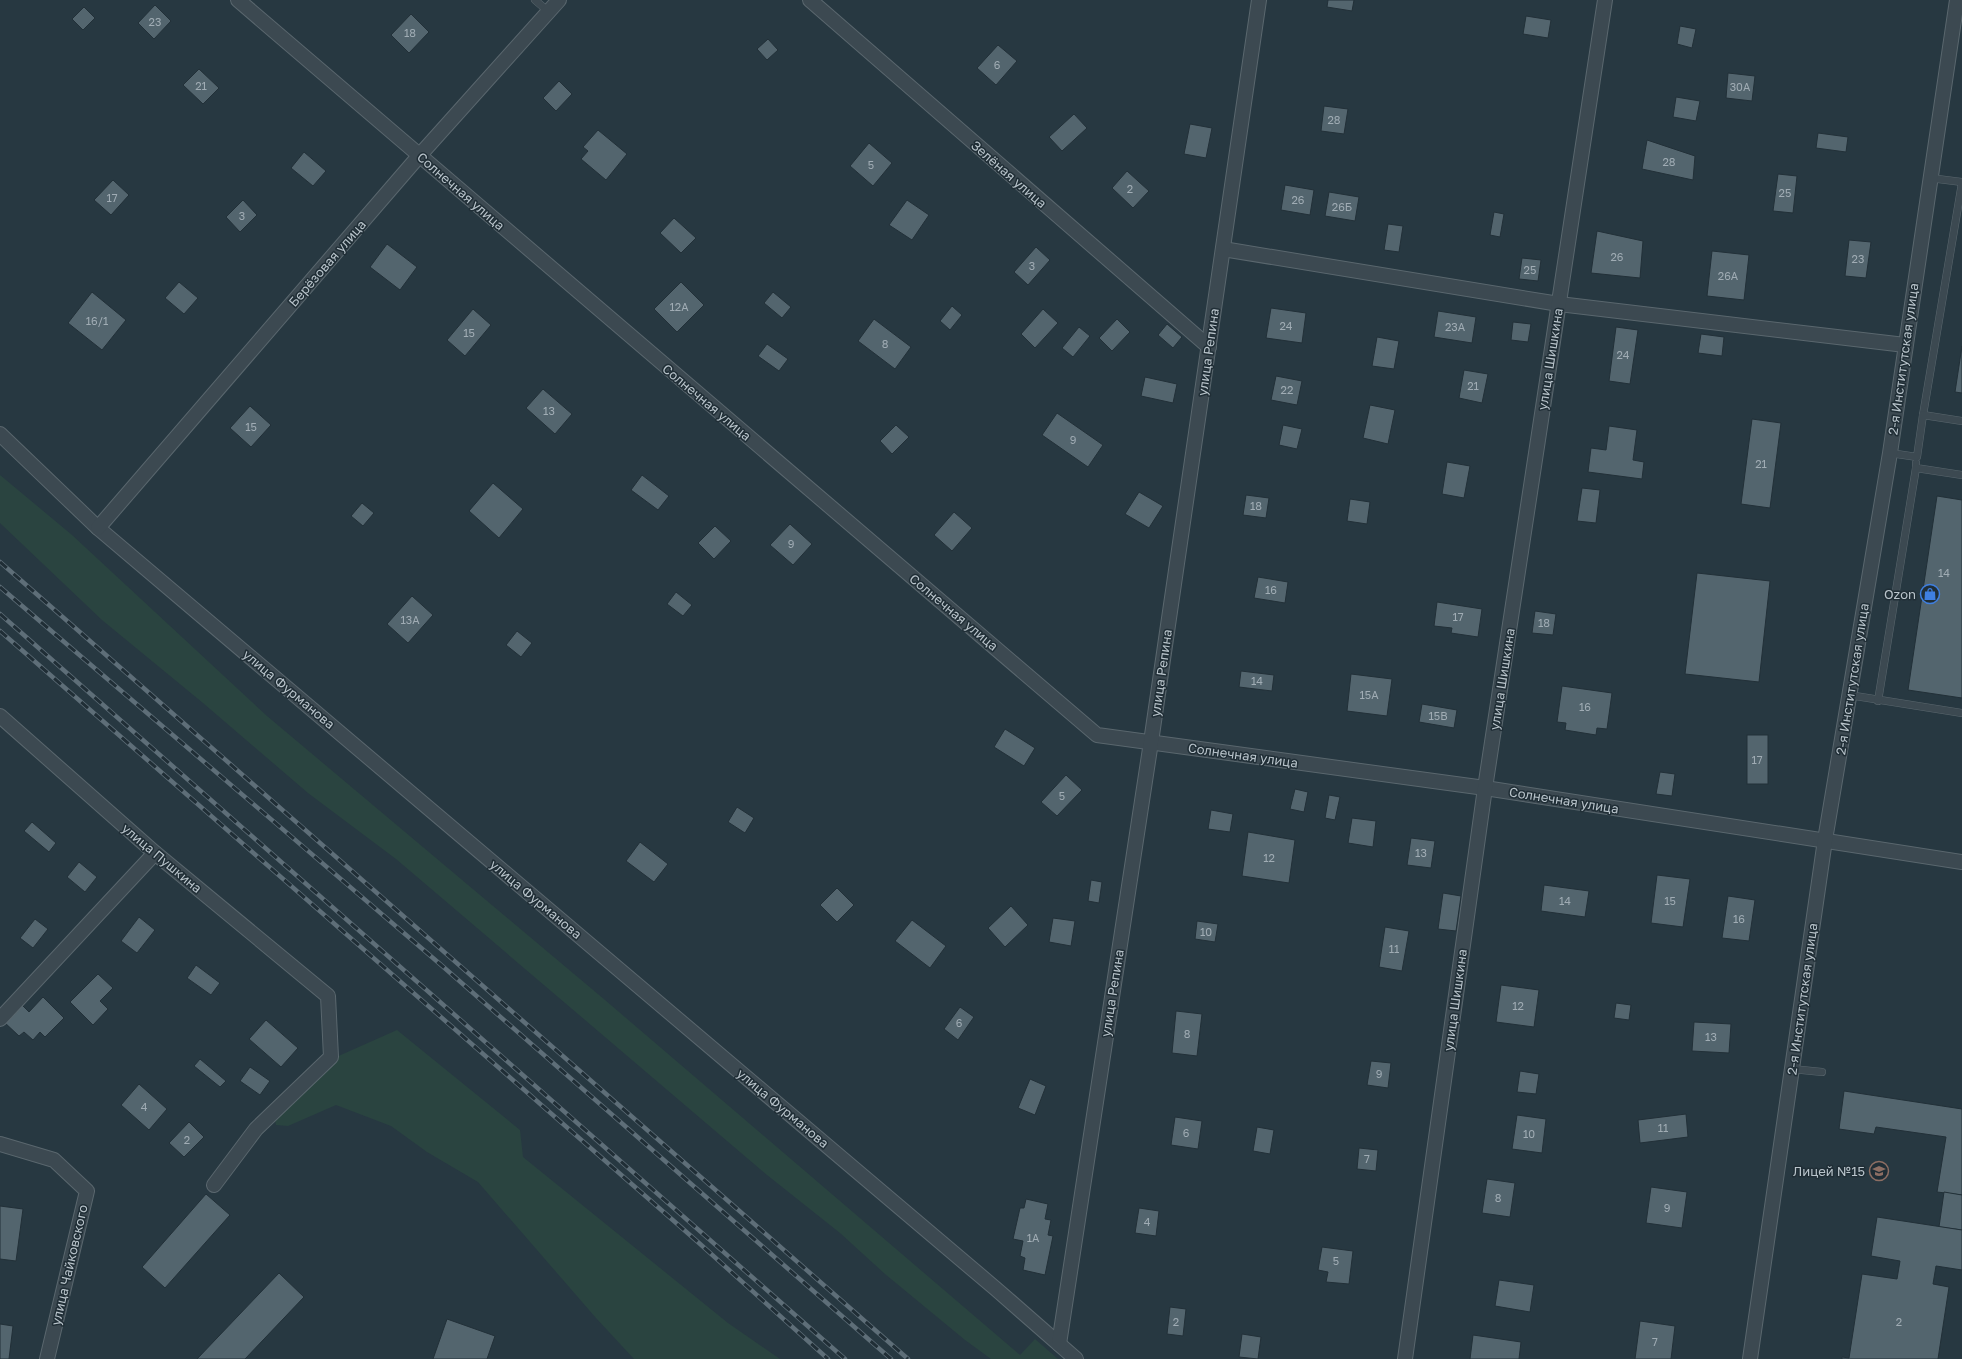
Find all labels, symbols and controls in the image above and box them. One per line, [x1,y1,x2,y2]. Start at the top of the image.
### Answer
house number: 23 [149,15,161,28]
house number: 18 [404,26,416,39]
house number: 6 [994,58,1001,71]
house number: 21 [195,79,207,92]
house number: 30А [1730,80,1751,93]
house number: 28 [1327,113,1341,126]
street label: Зелёная улица [968,137,1050,211]
street label: Солнечная улица [414,149,508,233]
house number: 28 [1662,155,1676,168]
house number: 5 [868,158,874,171]
house number: 2 [1127,182,1133,195]
house number: 25 [1779,186,1791,199]
house number: 17 [106,191,118,204]
house number: 26 [1291,193,1305,206]
house number: 26Б [1332,200,1352,213]
house number: 3 [239,209,245,222]
street label: Берёзовая улица [285,216,369,310]
house number: 26 [1610,250,1624,263]
house number: 23 [1852,252,1864,265]
house number: 3 [1029,259,1035,272]
house number: 25 [1524,263,1536,276]
house number: 26А [1718,269,1739,282]
street label: 2-я Институтская улица [1884,282,1922,436]
house number: 12А [669,300,689,313]
street label: улица Репина [1194,307,1222,397]
street label: улица Шишкина [1534,307,1566,411]
house number: 16/1 [86,314,108,327]
house number: 24 [1279,319,1293,332]
house number: 23А [1445,320,1466,333]
house number: 15 [463,326,475,339]
house number: 8 [882,337,889,350]
house number: 24 [1616,348,1630,361]
street label: Солнечная улица [659,360,755,444]
house number: 21 [1467,379,1479,392]
house number: 22 [1281,383,1293,396]
house number: 13 [543,404,555,417]
house number: 15 [245,420,257,433]
house number: 9 [1070,433,1076,446]
house number: 21 [1755,457,1767,470]
house number: 18 [1250,499,1262,512]
house number: 9 [788,537,794,550]
house number: 14 [1938,566,1950,579]
street label: Солнечная улица [906,570,1002,654]
house number: 16 [1265,583,1277,596]
shop icon: Ozon [1919,583,1941,605]
place label: Ozon [1884,586,1916,602]
street label: 2-я Институтская улица [1832,602,1872,756]
house number: 17 [1452,610,1464,623]
house number: 13А [400,613,420,626]
house number: 18 [1538,616,1550,629]
street label: улица Шишкина [1486,627,1518,731]
street label: улица Репина [1147,628,1175,718]
street label: улица Фурманова [240,646,338,732]
house number: 14 [1251,674,1263,687]
house number: 15А [1359,688,1379,701]
house number: 16 [1579,700,1591,713]
house number: 15В [1428,709,1448,722]
street label: Солнечная улица [1187,739,1299,771]
house number: 17 [1751,753,1763,766]
street label: Солнечная улица [1508,783,1620,817]
house number: 5 [1059,789,1065,802]
street label: улица Пушкина [119,820,205,896]
house number: 13 [1415,846,1427,859]
house number: 12 [1263,851,1275,864]
street label: улица Фурманова [487,856,585,942]
house number: 14 [1559,894,1571,907]
house number: 15 [1664,894,1676,907]
house number: 16 [1733,912,1745,925]
street label: 2-я Институтская улица [1783,922,1821,1076]
house number: 10 [1200,925,1212,938]
house number: 11 [1389,942,1399,955]
street label: улица Репина [1097,948,1127,1038]
street label: улица Шишкина [1440,948,1470,1052]
house number: 12 [1512,999,1524,1012]
house number: 6 [956,1016,963,1029]
house number: 8 [1184,1027,1191,1040]
house number: 13 [1705,1030,1717,1043]
street label: улица Фурманова [734,1065,832,1151]
house number: 9 [1376,1067,1382,1080]
house number: 4 [141,1100,148,1113]
house number: 11 [1658,1121,1668,1134]
house number: 6 [1183,1126,1190,1139]
house number: 10 [1523,1127,1535,1140]
house number: 2 [184,1133,190,1146]
house number: 7 [1364,1152,1370,1165]
school or university icon: Лицей №15 [1868,1160,1890,1182]
place label: Лицей №15 [1793,1163,1865,1179]
house number: 8 [1495,1191,1502,1204]
house number: 9 [1664,1201,1670,1214]
street label: улица Чайковского [47,1203,91,1327]
house number: 4 [1144,1215,1151,1228]
house number: 1А [1027,1231,1040,1244]
house number: 5 [1333,1254,1339,1267]
house number: 2 [1173,1315,1179,1328]
house number: 2 [1896,1315,1902,1328]
house number: 7 [1652,1335,1658,1348]

